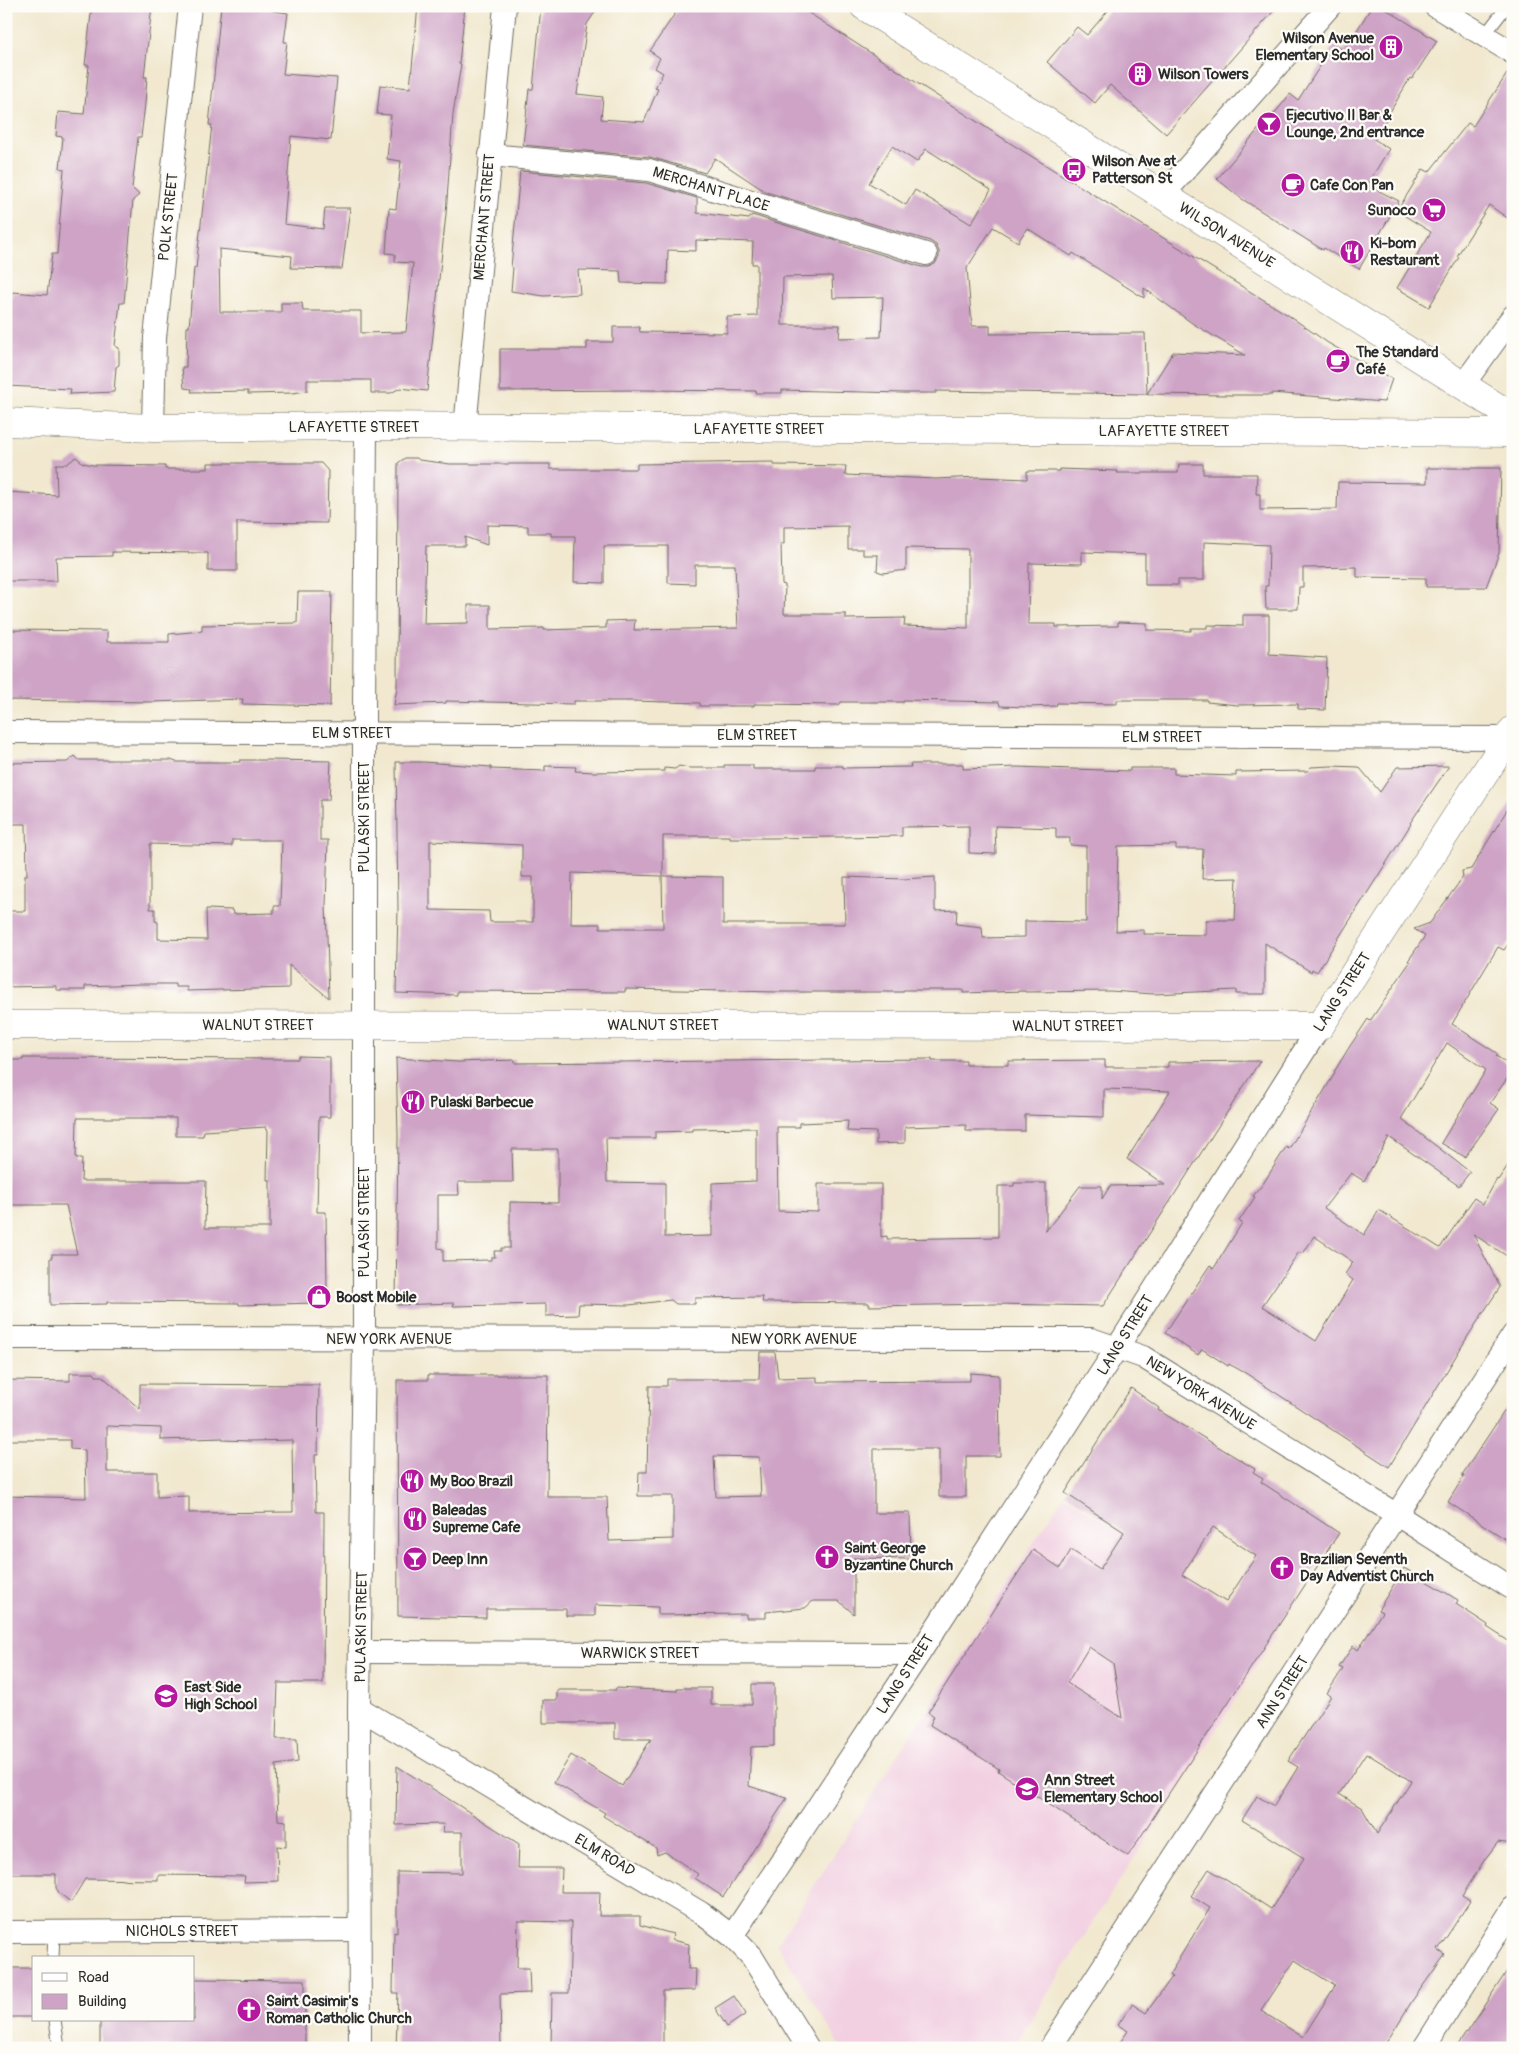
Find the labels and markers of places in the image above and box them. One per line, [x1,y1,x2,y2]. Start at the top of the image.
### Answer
place label: Wilson Avenue Elementary School [1256,29,1375,65]
building icon: Wilson Avenue Elementary School [1378,34,1404,60]
building icon: Wilson Towers [1127,61,1153,87]
place label: Wilson Towers [1158,65,1249,84]
place label: Ejecutivo II Bar & Lounge, 2nd entrance [1286,106,1425,142]
bar icon: Ejecutivo II Bar & Lounge, 2nd entrance [1256,111,1282,137]
place label: Wilson Ave at Patterson St [1092,152,1177,188]
bus stop icon: Wilson Ave at Patterson St [1061,157,1087,183]
cafe icon: Cafe Con Pan [1280,172,1306,198]
place label: Cafe Con Pan [1310,176,1394,195]
supermarket icon: Sunoco [1421,197,1447,223]
place label: Sunoco [1367,201,1416,220]
place label: Ki-bom Restaurant [1370,234,1440,270]
restaurant icon: Ki-bom Restaurant [1339,239,1365,265]
place label: The Standard Café [1355,343,1439,379]
cafe icon: The Standard Café [1325,348,1351,374]
restaurant icon: Pulaski Barbecue [400,1089,426,1115]
place label: Pulaski Barbecue [430,1093,534,1112]
shop icon: Boost Mobile [306,1284,332,1310]
place label: Boost Mobile [336,1288,417,1307]
restaurant icon: My Boo Brazil [399,1468,425,1494]
place label: My Boo Brazil [430,1472,513,1491]
place label: Baleadas Supreme Cafe [432,1501,521,1537]
restaurant icon: Baleadas Supreme Cafe [402,1506,428,1532]
place label: Saint George Byzantine Church [844,1539,953,1575]
church icon: Saint George Byzantine Church [814,1544,840,1570]
bar icon: Deep Inn [402,1546,428,1572]
place label: Deep Inn [432,1550,488,1569]
place label: Brazilian Seventh Day Adventist Church [1300,1550,1434,1586]
church icon: Brazilian Seventh Day Adventist Church [1269,1555,1295,1581]
place label: East Side High School [184,1678,257,1714]
school or university icon: East Side High School [153,1683,179,1709]
place label: Ann Street Elementary School [1044,1771,1163,1807]
school or university icon: Ann Street Elementary School [1014,1776,1040,1802]
place label: Saint Casimir's Roman Catholic Church [266,1992,412,2028]
church icon: Saint Casimir's Roman Catholic Church [236,1997,262,2023]

